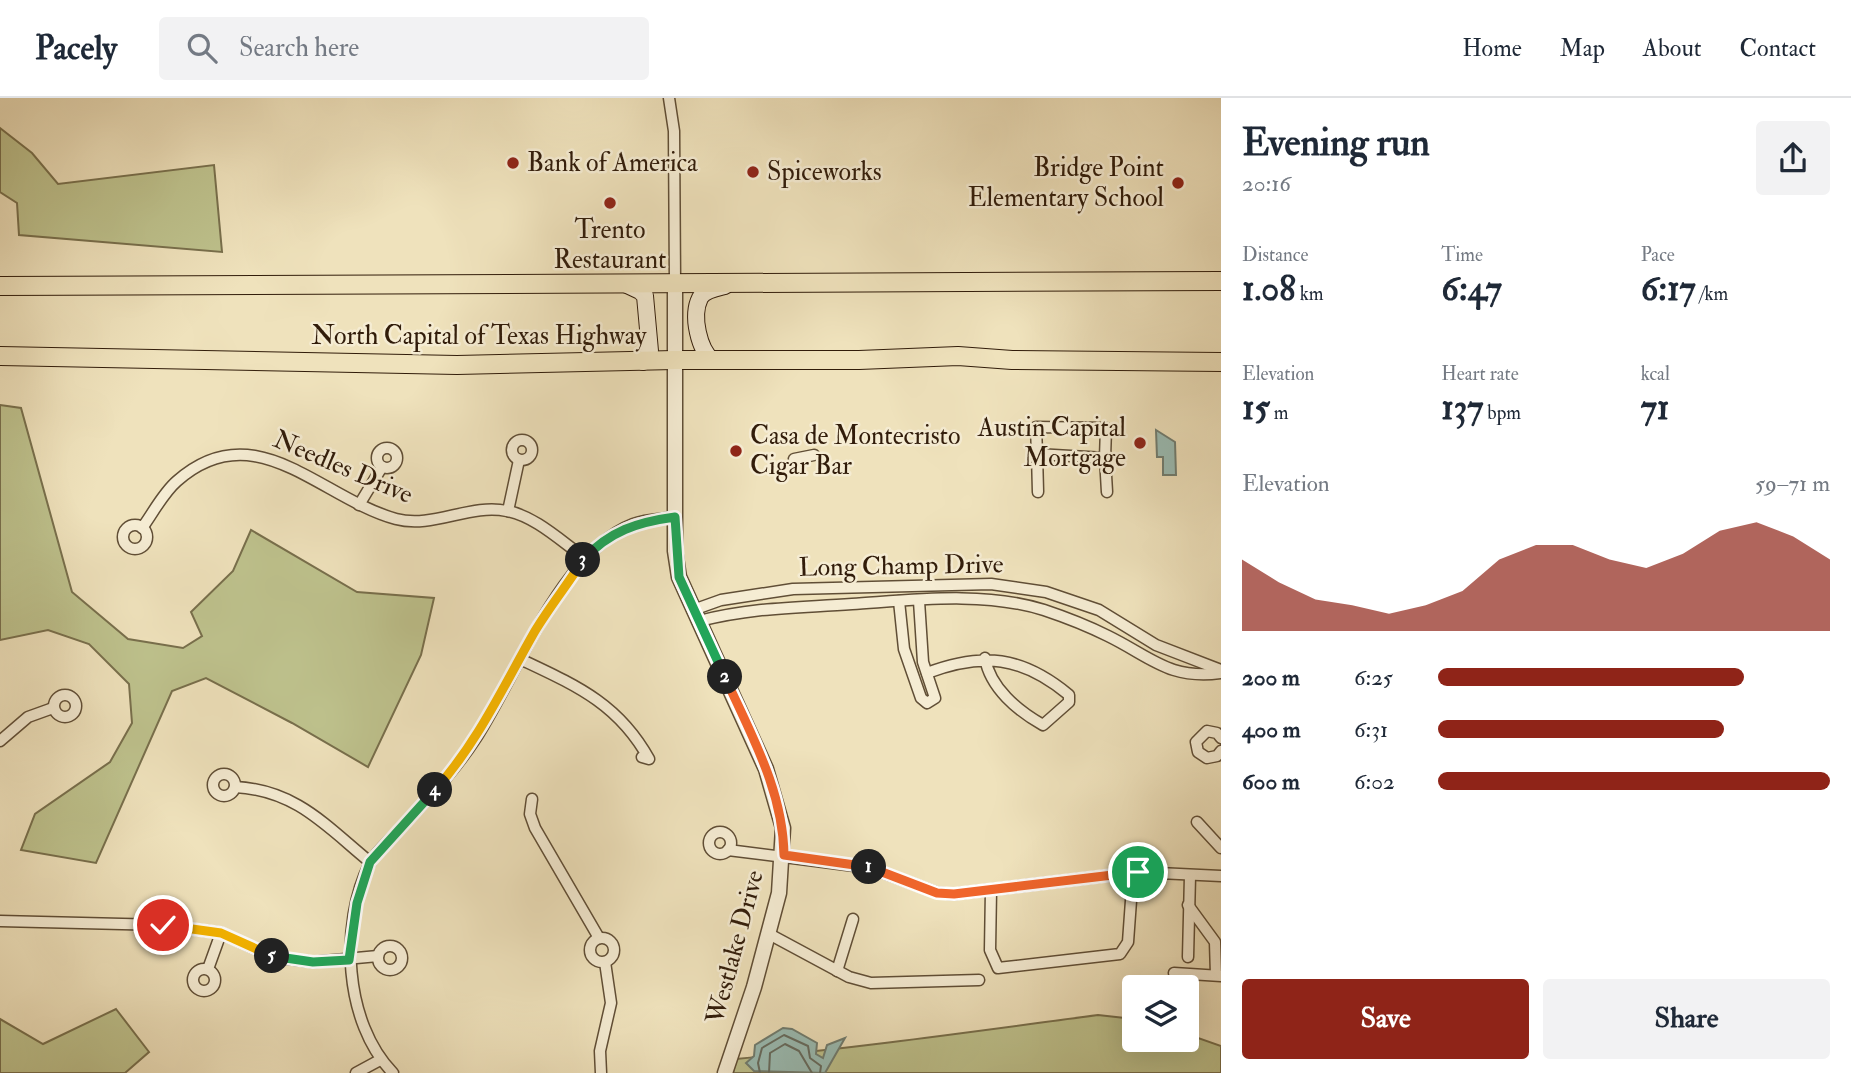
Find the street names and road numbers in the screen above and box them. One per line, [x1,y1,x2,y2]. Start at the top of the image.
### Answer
street label: North Capital of Texas Highway [311,320,647,353]
street label: Needles Drive [268,423,418,511]
street label: Long Champ Drive [798,548,1004,585]
street label: Westlake Drive [699,867,771,1028]

